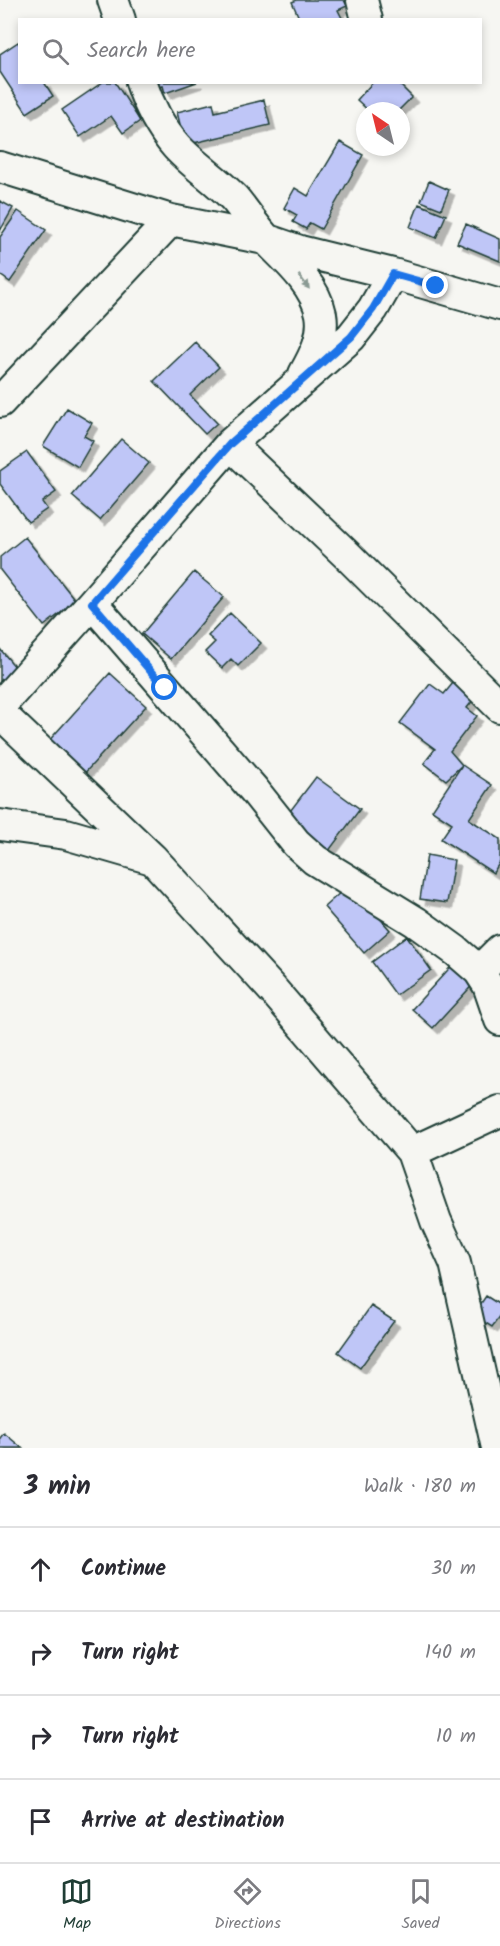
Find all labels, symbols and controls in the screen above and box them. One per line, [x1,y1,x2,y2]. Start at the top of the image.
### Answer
search box [18,18,482,84]
text: Search here [87,34,195,69]
icon: search [39,35,72,68]
north arrow [356,102,410,156]
route end [422,272,448,298]
one-way arrow [298,274,311,290]
route start [151,674,177,700]
text: 3 min [24,1466,91,1508]
text: Walk · 180 m [364,1471,476,1503]
text: Continue [81,1552,166,1587]
icon: ahead [24,1553,57,1586]
text: 30 m [431,1553,476,1585]
text: Turn right [81,1636,179,1671]
icon: right [24,1637,57,1670]
text: 140 m [425,1637,476,1669]
text: Turn right [81,1720,179,1755]
icon: right [24,1721,57,1754]
text: 10 m [436,1721,476,1753]
text: Arrive at destination [81,1804,284,1839]
icon: arrive [24,1805,57,1838]
tab: Map [60,1875,93,1936]
tab: Directions [214,1875,281,1936]
tab: Saved [402,1875,440,1936]

